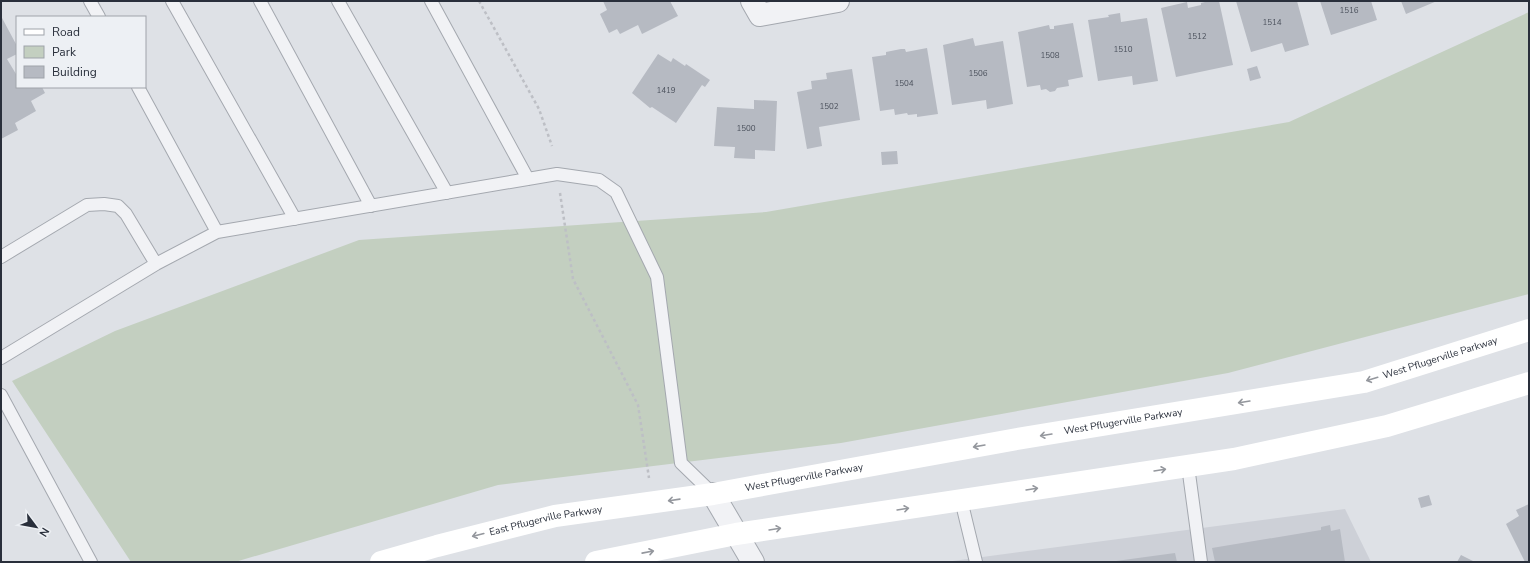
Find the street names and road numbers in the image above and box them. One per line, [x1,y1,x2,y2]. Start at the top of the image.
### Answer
street label: West Pflugerville Parkway [1381,333,1500,383]
street label: West Pflugerville Parkway [1063,405,1184,438]
street label: West Pflugerville Parkway [744,460,865,495]
street label: East Pflugerville Parkway [488,502,604,539]

